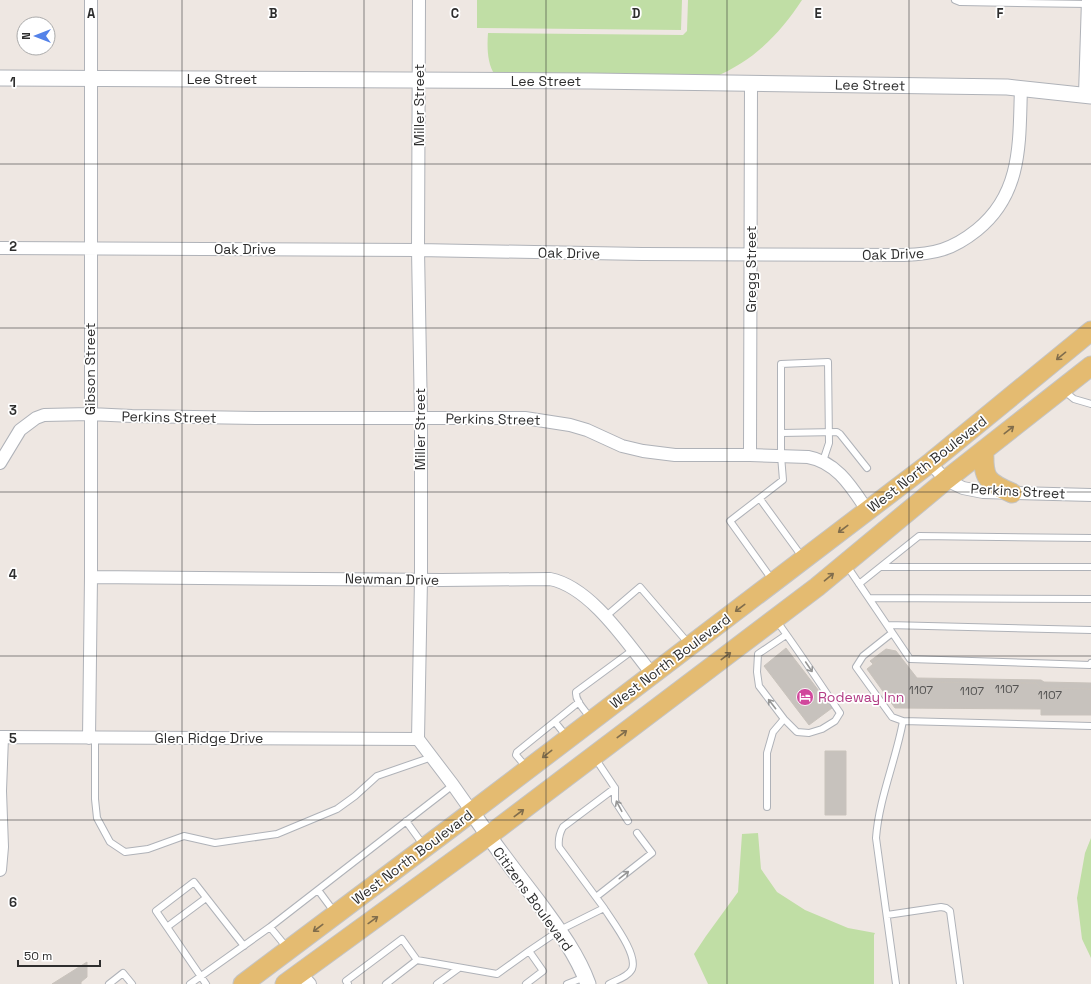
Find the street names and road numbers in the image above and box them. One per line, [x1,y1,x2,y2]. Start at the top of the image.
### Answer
street label: Miller Street [410,64,428,146]
street label: Lee Street [187,70,257,88]
street label: Lee Street [511,72,581,90]
street label: Lee Street [835,75,905,95]
street label: Gregg Street [742,226,760,312]
street label: Oak Drive [214,240,276,258]
street label: Oak Drive [538,243,600,263]
street label: Oak Drive [862,244,924,264]
street label: Gibson Street [81,323,99,415]
street label: Miller Street [411,388,429,470]
street label: Perkins Street [121,407,217,427]
street label: Perkins Street [445,409,541,429]
street label: West North Boulevard [864,412,990,516]
street label: Perkins Street [970,480,1066,502]
street label: Newman Drive [345,569,439,589]
street label: West North Boulevard [606,610,734,712]
street label: Glen Ridge Drive [155,729,263,747]
street label: West North Boulevard [348,806,476,908]
street label: Citizens Boulevard [489,843,577,955]

